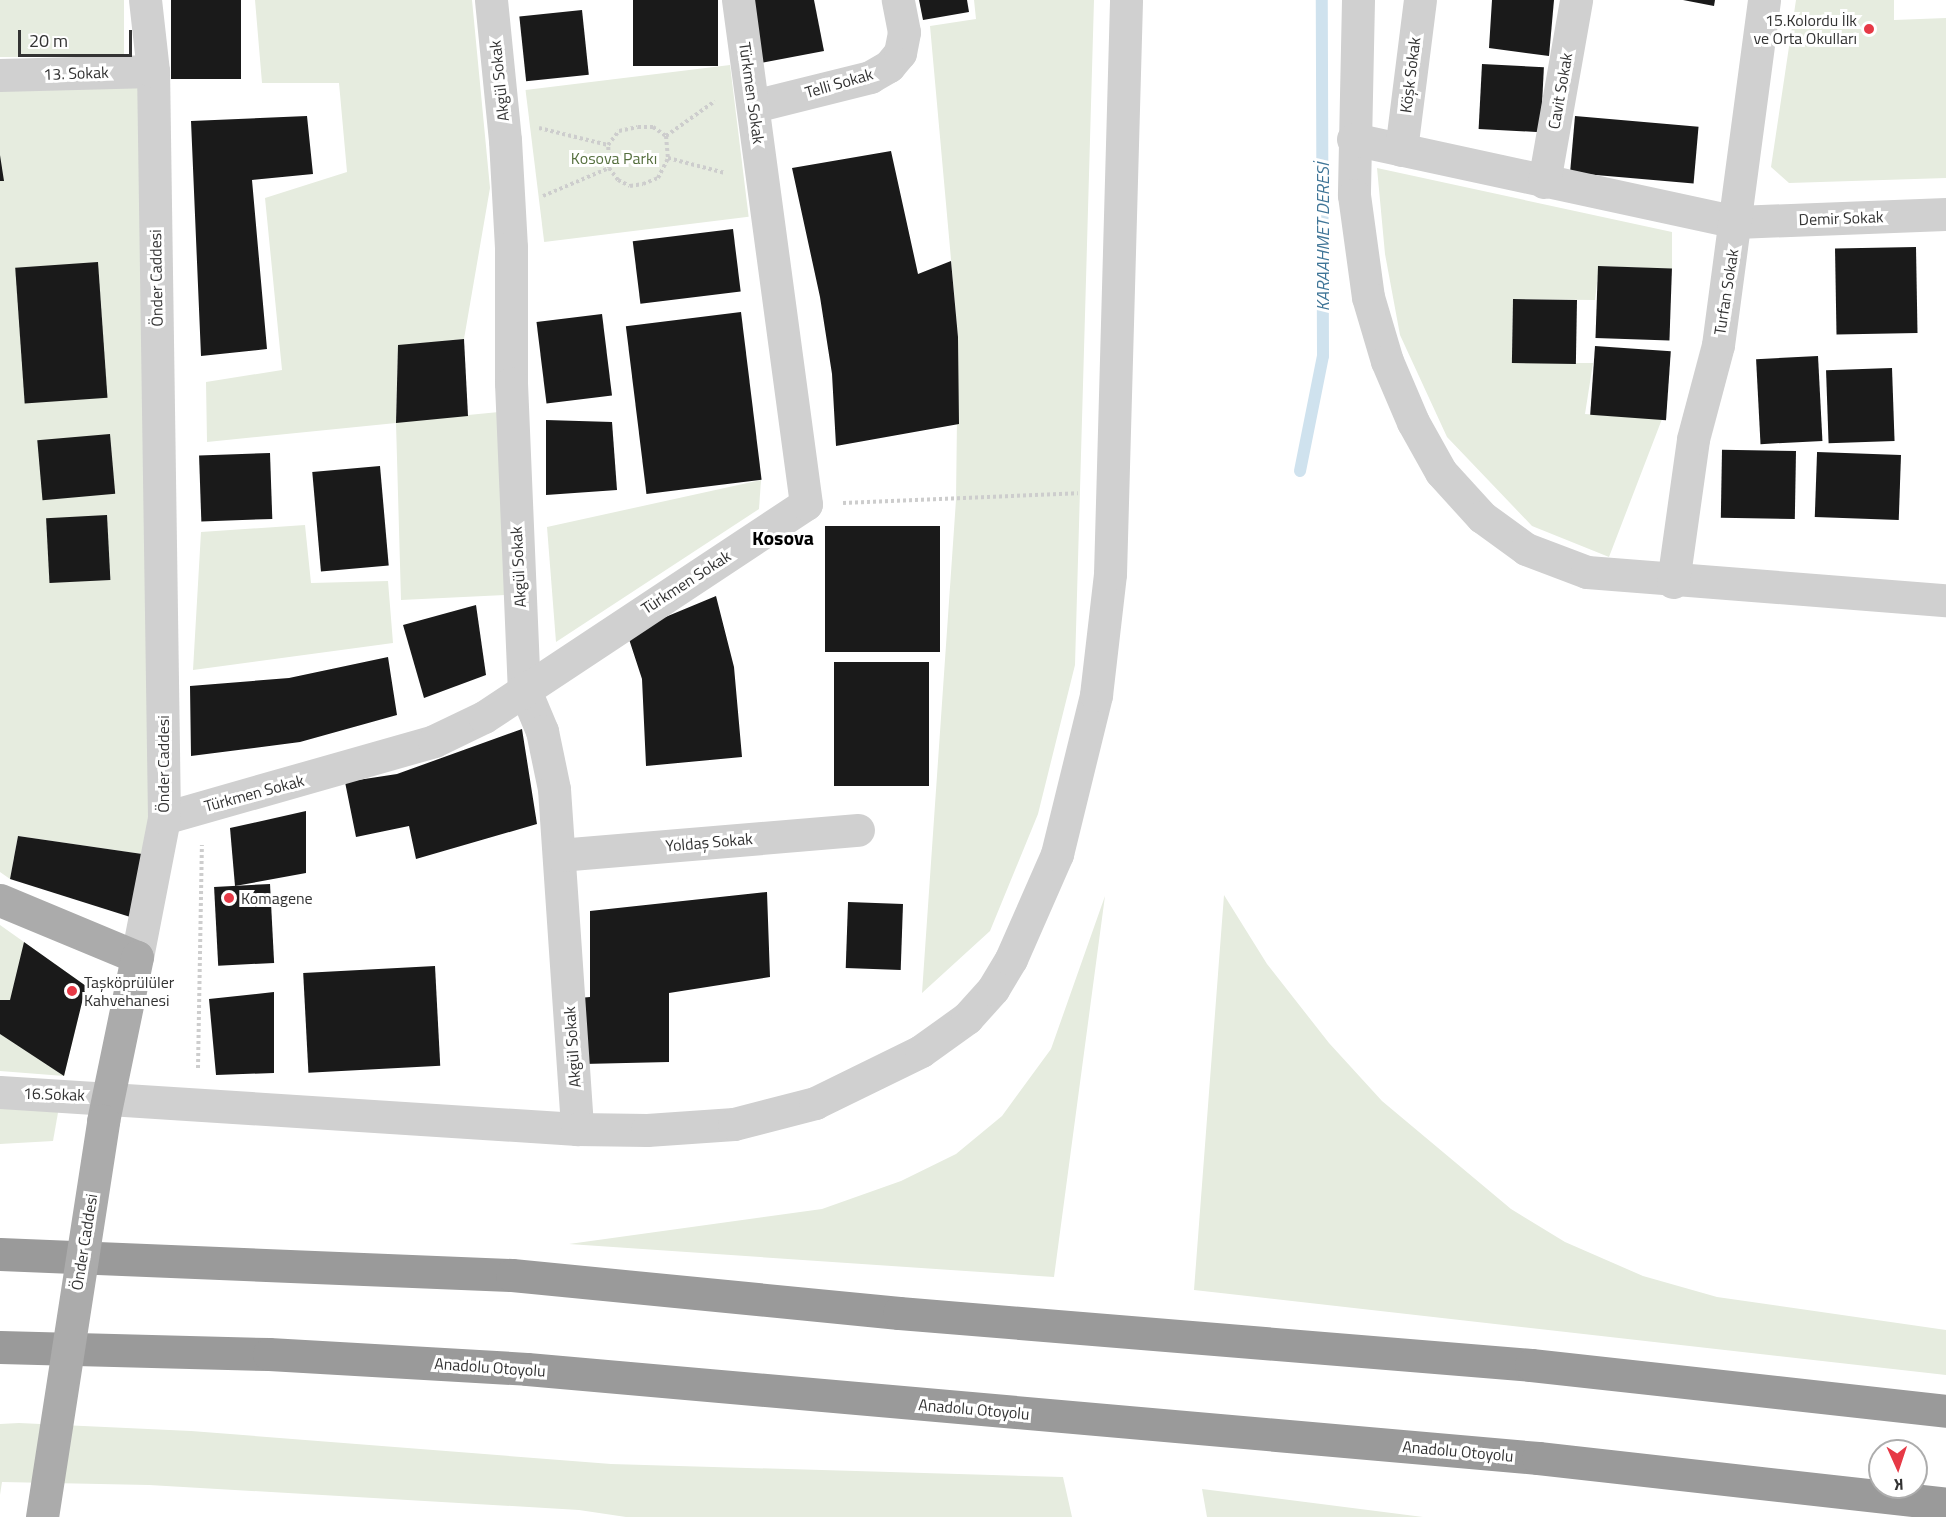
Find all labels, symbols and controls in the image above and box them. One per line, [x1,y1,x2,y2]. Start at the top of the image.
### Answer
place label: 15.Kolordu İlk ve Orta Okulları [1753,10,1857,48]
scale bar [21,18,135,56]
marker: 15.Kolordu İlk ve Orta Okulları [1862,22,1876,36]
text: 20 m [29,27,68,54]
street label: Köşk Sokak [1396,36,1424,114]
street label: Akgül Sokak [485,40,513,122]
street label: Türkmen Sokak [735,41,769,145]
street label: Cavit Sokak [1544,51,1576,131]
street label: 13. Sokak [43,62,109,84]
street label: Telli Sokak [803,64,875,102]
park label: Kosova Parkı [571,148,657,168]
water label: KARAAHMET DERESİ [1312,163,1334,311]
street label: Demir Sokak [1798,207,1884,229]
street label: Önder Caddesi [146,229,166,327]
street label: Turfan Sokak [1710,248,1742,336]
district label: Kosova [752,525,814,549]
street label: Akgül Sokak [506,526,530,608]
street label: Türkmen Sokak [638,546,734,618]
street label: Önder Caddesi [153,715,173,813]
street label: Türkmen Sokak [202,770,306,816]
street label: Yoldaş Sokak [665,829,753,855]
place label: Komagene [241,888,313,908]
marker: Komagene [222,891,236,905]
place label: Taşköprülüler Kahvehanesi [84,972,174,1010]
marker: Taşköprülüler Kahvehanesi [65,984,79,998]
street label: Akgül Sokak [560,1006,584,1088]
street label: 16.Sokak [23,1083,85,1105]
street label: Önder Caddesi [67,1192,101,1292]
street label: Anadolu Otoyolu [434,1354,546,1380]
street label: Anadolu Otoyolu [918,1395,1030,1423]
street label: Anadolu Otoyolu [1402,1437,1514,1465]
north arrow [1868,1439,1928,1499]
text: K [1893,1473,1904,1497]

